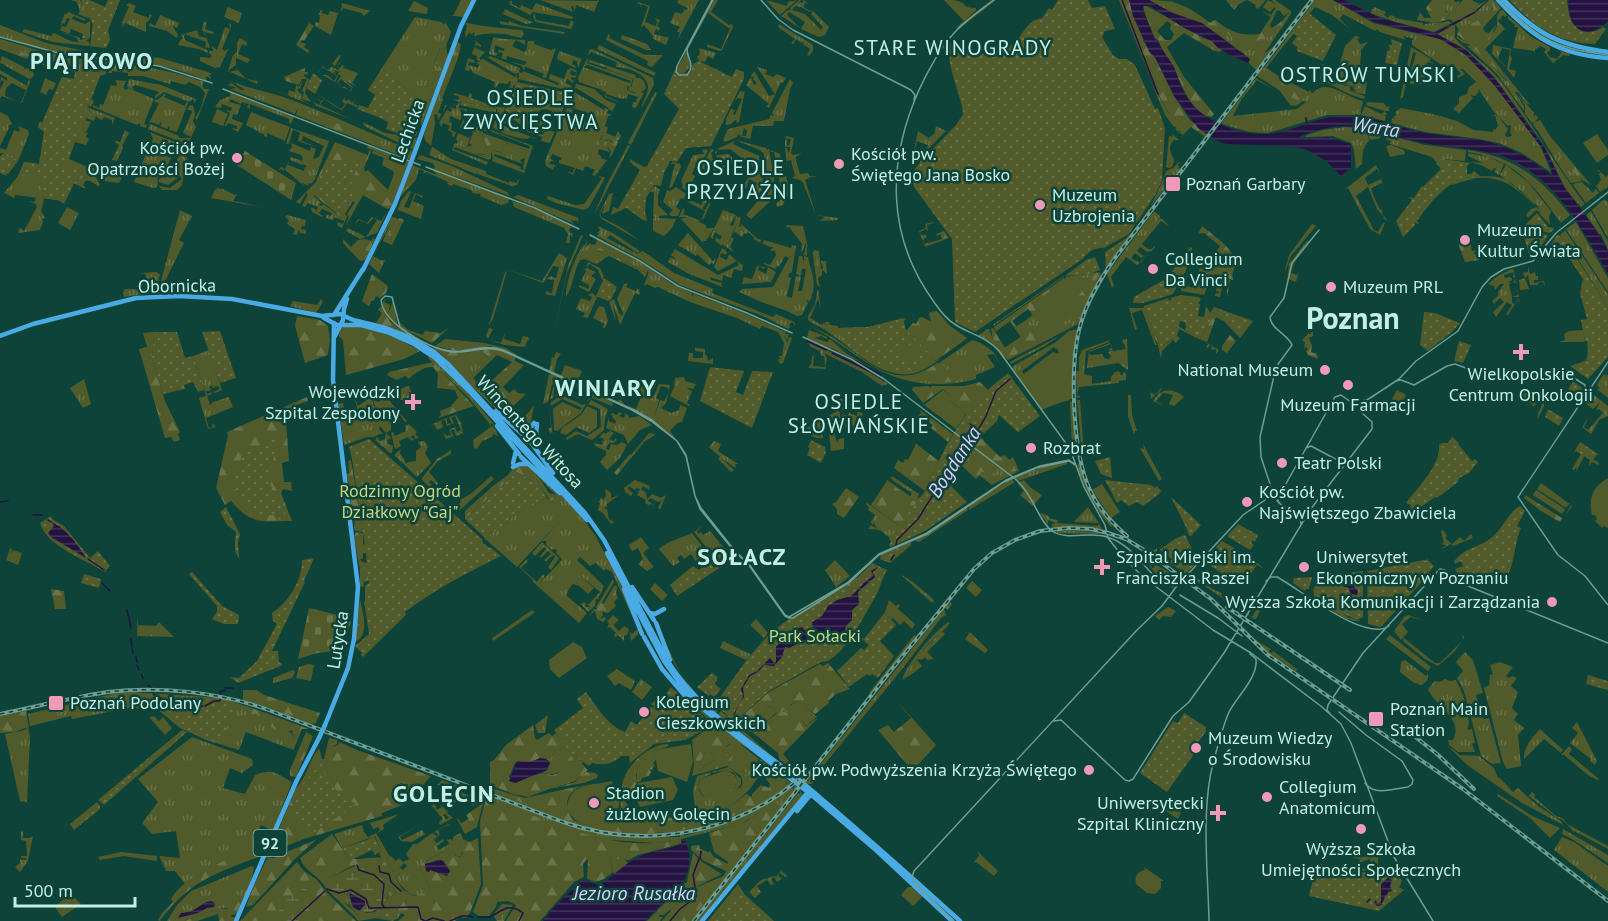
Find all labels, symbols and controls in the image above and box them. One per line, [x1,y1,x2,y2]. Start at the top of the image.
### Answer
district label: STARE WINOGRADY [854,34,1052,61]
district label: PIĄTKOWO [30,45,154,76]
district label: OSTRÓW TUMSKI [1280,61,1456,88]
district label: OSIEDLE ZWYCIĘSTWA [463,84,599,135]
street label: Lechicka [385,96,430,166]
water label: Warta [1351,110,1402,144]
place label: Kościół pw. Opatrzności Bożej [87,136,225,180]
place label: Kościół pw. Świętego Jana Bosko [851,142,1010,186]
marker: Kościół pw. Opatrzności Bożej [230,151,244,165]
district label: OSIEDLE PRZYJAŹNI [686,154,796,205]
marker: Kościół pw. Świętego Jana Bosko [832,157,846,171]
place label: Poznań Garbary [1186,172,1306,195]
marker: Poznań Garbary [1164,175,1182,193]
place label: Muzeum Uzbrojenia [1052,183,1135,227]
marker: Muzeum Uzbrojenia [1033,198,1047,212]
place label: Muzeum Kultur Świata [1477,218,1581,262]
marker: Muzeum Kultur Świata [1458,233,1472,247]
place label: Collegium Da Vinci [1165,247,1243,291]
marker: Collegium Da Vinci [1146,262,1160,276]
street label: Obornicka [138,273,216,298]
place label: Muzeum PRL [1343,275,1443,298]
marker: Muzeum PRL [1324,280,1338,294]
district label: Poznan [1306,298,1400,337]
marker: Wielkopolskie Centrum Onkologii [1512,343,1530,361]
place label: National Museum [1178,358,1313,381]
place label: Wielkopolskie Centrum Onkologii [1449,362,1593,406]
marker: National Museum [1318,363,1332,377]
street label: Wincentego Witosa [472,370,589,493]
district label: WINIARY [555,372,657,403]
marker: Muzeum Farmacji [1341,378,1355,392]
place label: Wojewódzki Szpital Zespolony [265,380,401,424]
district label: OSIEDLE SŁOWIAŃSKIE [788,388,930,439]
marker: Wojewódzki Szpital Zespolony [404,393,422,411]
place label: Muzeum Farmacji [1280,393,1416,416]
water label: Bogdanka [921,421,987,503]
place label: Rozbrat [1043,436,1101,459]
marker: Rozbrat [1024,441,1038,455]
place label: Teatr Polski [1294,451,1382,474]
marker: Teatr Polski [1275,456,1289,470]
park label: Rodzinny Ogród Działkowy "Gaj" [339,479,461,523]
place label: Kościół pw. Najświętszego Zbawiciela [1259,480,1457,524]
marker: Kościół pw. Najświętszego Zbawiciela [1240,495,1254,509]
district label: SOŁACZ [697,541,787,572]
place label: Szpital Miejski im. Franciszka Raszei [1116,545,1255,589]
place label: Uniwersytet Ekonomiczny w Poznaniu [1316,545,1508,589]
marker: Szpital Miejski im. Franciszka Raszei [1093,558,1111,576]
marker: Uniwersytet Ekonomiczny w Poznaniu [1297,560,1311,574]
place label: Wyższa Szkoła Komunikacji i Zarządzania [1225,590,1540,613]
marker: Wyższa Szkoła Komunikacji i Zarządzania [1545,595,1559,609]
street label: Lutycka [322,609,353,671]
park label: Park Sołacki [769,624,861,647]
place label: Kolegium Cieszkowskich [656,690,766,734]
place label: Poznań Podolany [70,691,202,714]
marker: Poznań Podolany [47,694,65,712]
place label: Poznań Main Station [1390,697,1488,741]
marker: Kolegium Cieszkowskich [637,705,651,719]
marker: Poznań Main Station [1367,710,1385,728]
place label: Muzeum Wiedzy o Środowisku [1208,726,1333,770]
marker: Muzeum Wiedzy o Środowisku [1189,741,1203,755]
place label: Kościół pw. Podwyższenia Krzyża Świętego [752,758,1077,781]
marker: Kościół pw. Podwyższenia Krzyża Świętego [1082,763,1096,777]
place label: Collegium Anatomicum [1279,775,1376,819]
district label: GOLĘCIN [393,778,495,809]
place label: Stadion żużlowy Golęcin [606,781,730,825]
marker: Collegium Anatomicum [1260,790,1274,804]
place label: Uniwersytecki Szpital Kliniczny [1077,791,1205,835]
marker: Stadion żużlowy Golęcin [587,796,601,810]
marker: Uniwersytecki Szpital Kliniczny [1209,804,1227,822]
marker: Wyższa Szkoła Umiejętności Społecznych [1354,822,1368,836]
road number: 92 [254,830,286,856]
place label: Wyższa Szkoła Umiejętności Społecznych [1261,837,1461,881]
scale bar [15,870,135,908]
text: 500 m [24,879,73,902]
water label: Jezioro Rusałka [571,880,696,906]

